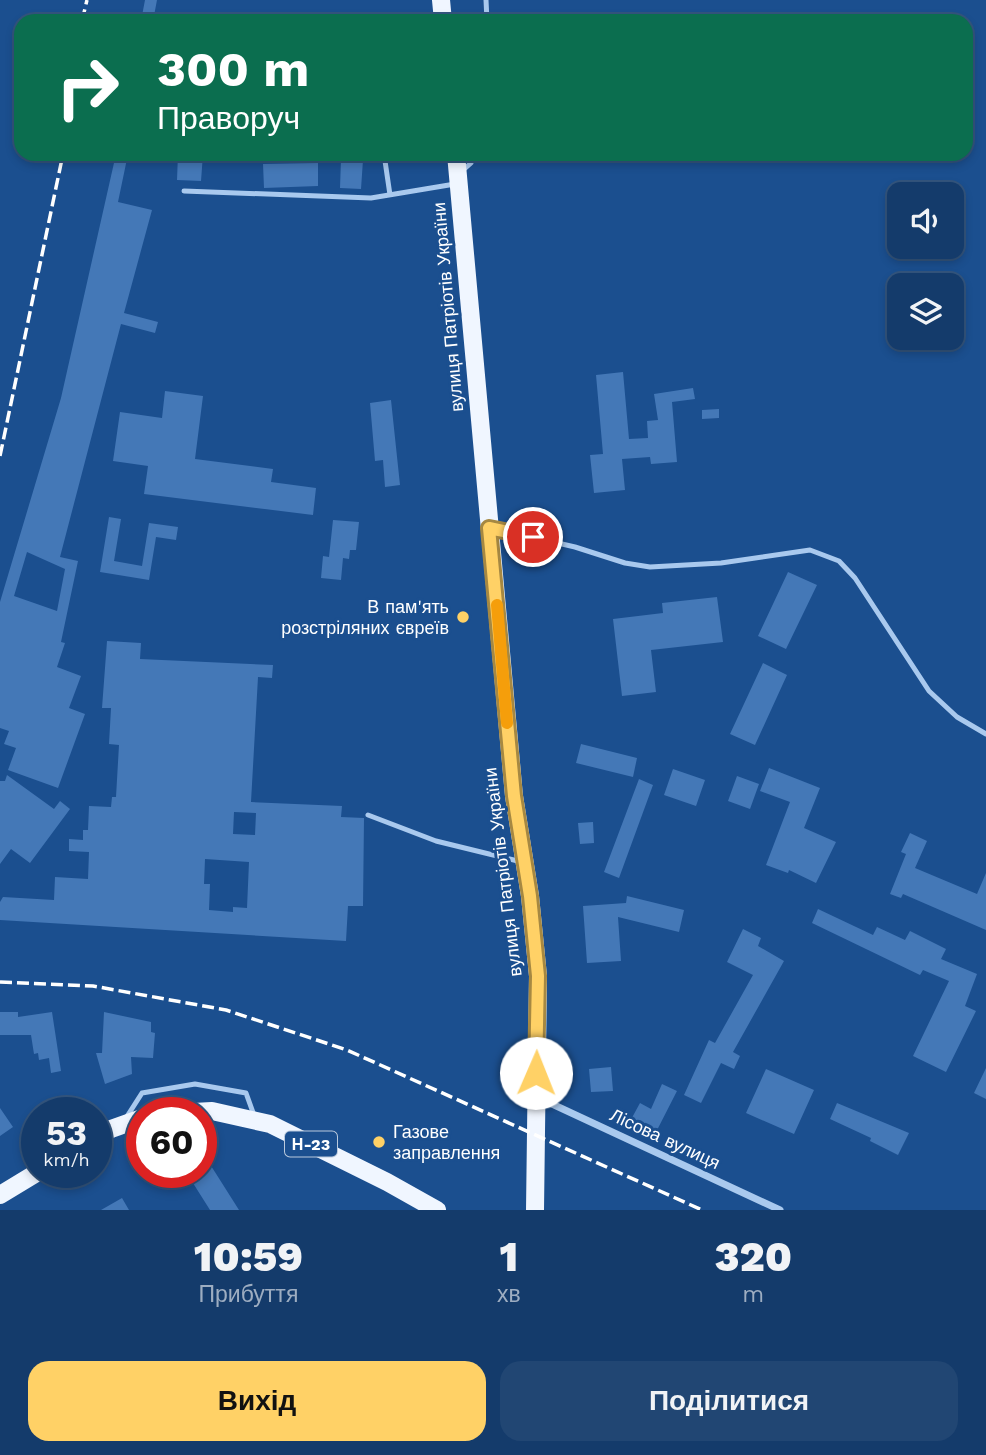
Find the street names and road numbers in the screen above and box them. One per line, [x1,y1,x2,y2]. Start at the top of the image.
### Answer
street label: вулиця Патріотів України [428,201,467,413]
street label: вулиця Патріотів України [479,766,526,978]
street label: Лісова вулиця [607,1104,724,1173]
road number: Н-23 [285,1132,337,1156]

